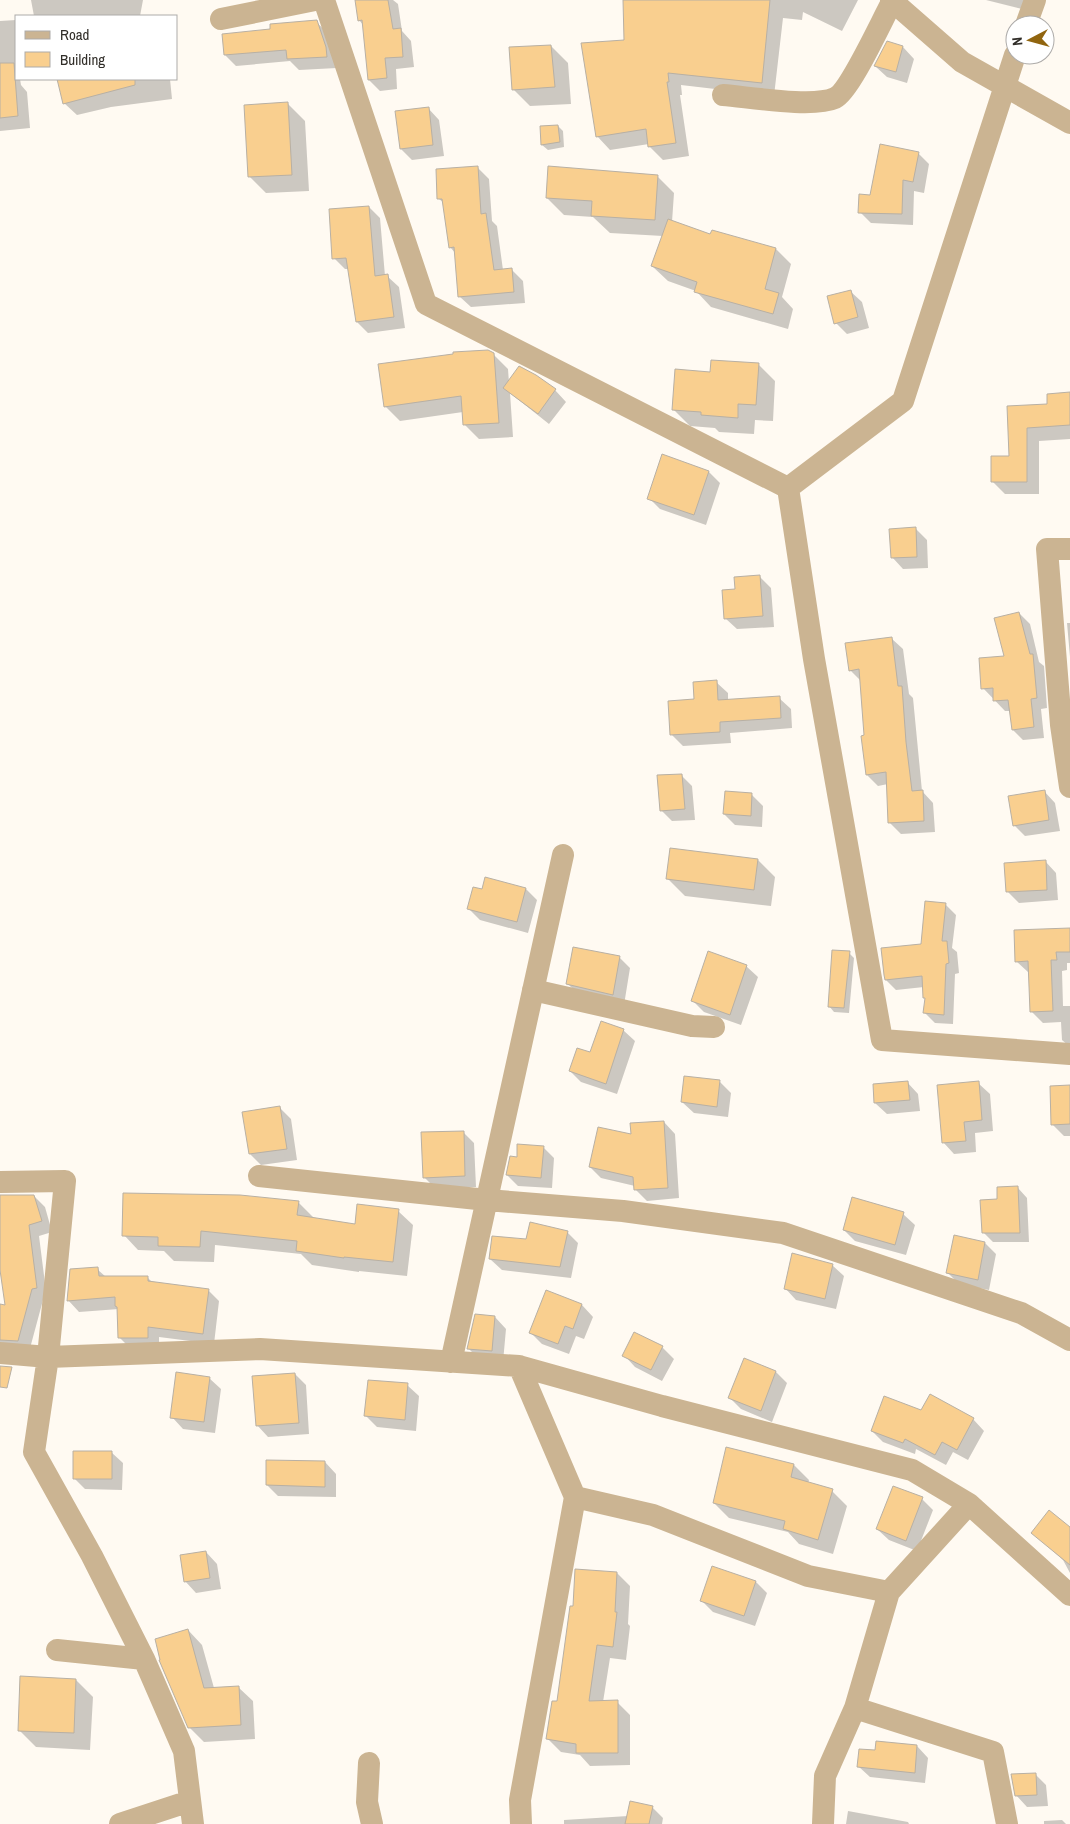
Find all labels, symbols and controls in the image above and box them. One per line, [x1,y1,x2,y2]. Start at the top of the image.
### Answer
legend [15,15,178,80]
north arrow [1005,15,1055,65]
text: Road [60,24,89,45]
text: N [1008,36,1026,46]
text: Building [60,49,105,70]

